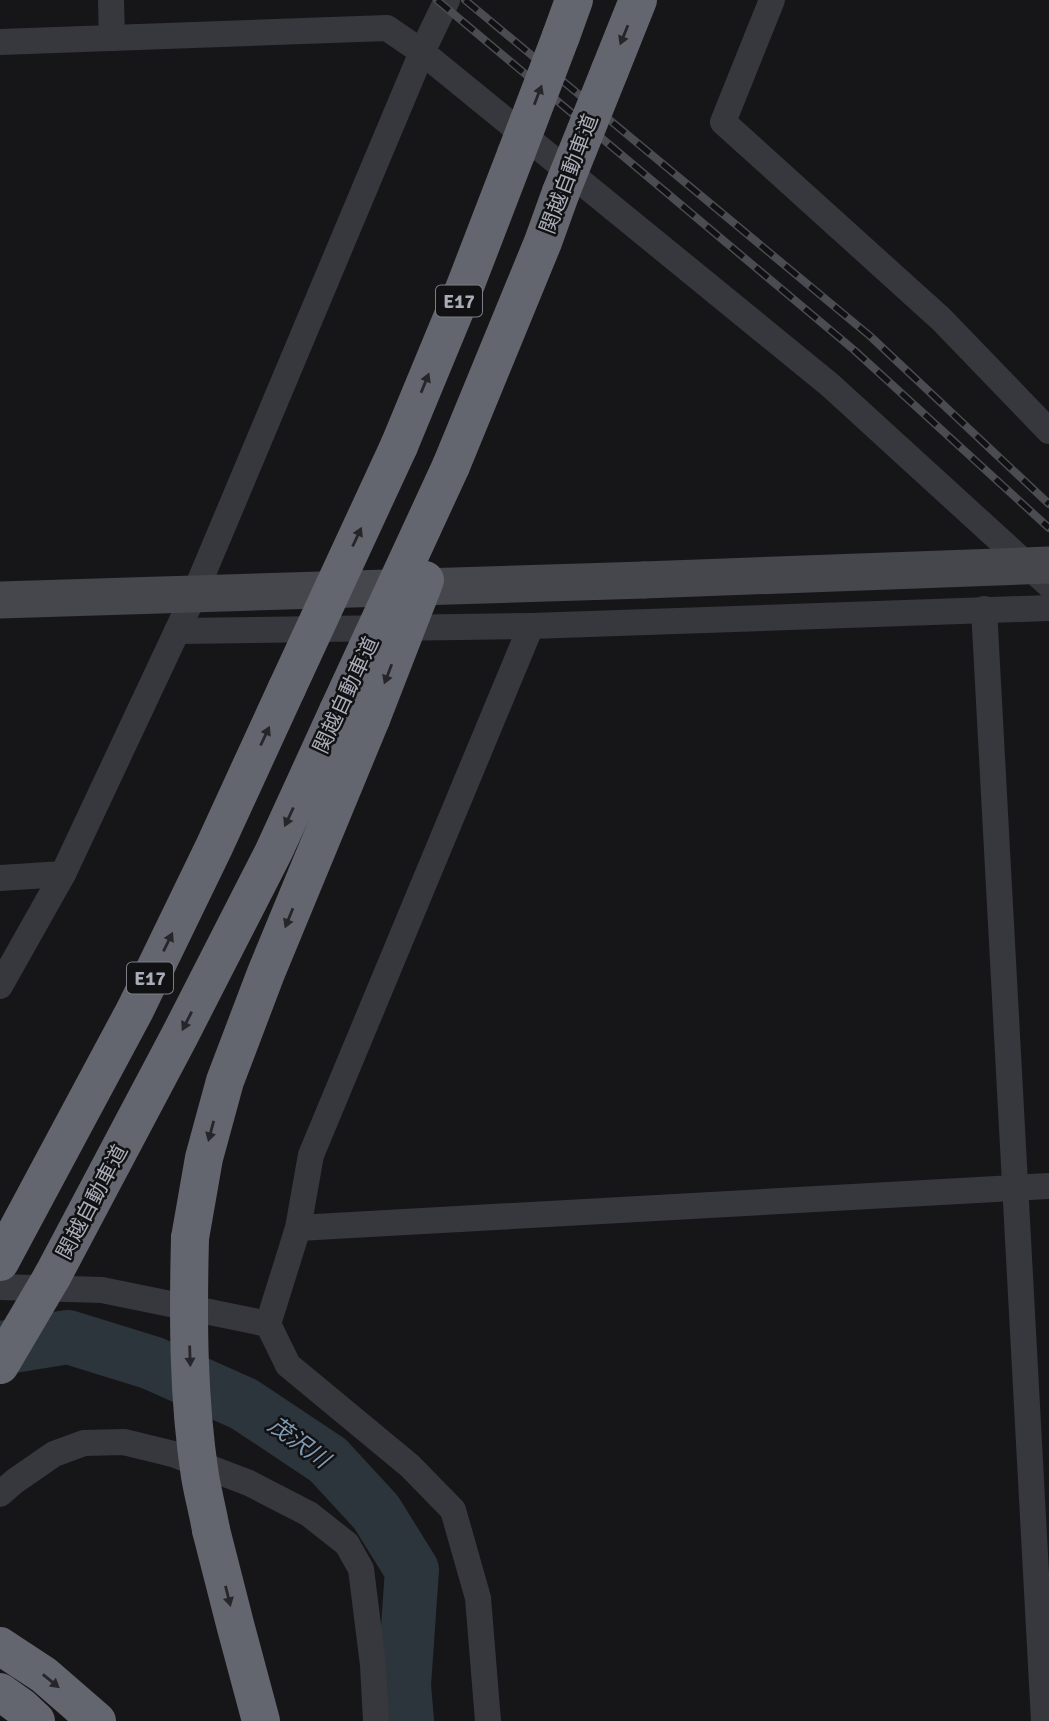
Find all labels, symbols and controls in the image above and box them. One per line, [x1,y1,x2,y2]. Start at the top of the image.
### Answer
one-way arrow [619,25,630,46]
one-way arrow [533,84,544,105]
street label: 関越自動車道 [534,111,604,237]
road number: E17 [436,286,482,316]
one-way arrow [419,373,431,393]
one-way arrow [351,527,363,547]
street label: 関越自動車道 [308,632,384,758]
one-way arrow [383,663,394,684]
one-way arrow [259,726,271,746]
one-way arrow [283,807,294,828]
one-way arrow [283,907,294,928]
one-way arrow [163,931,174,952]
road number: E17 [127,962,173,994]
one-way arrow [181,1011,193,1031]
one-way arrow [206,1121,216,1142]
street label: 関越自動車道 [51,1140,133,1264]
one-way arrow [184,1345,196,1367]
water label: 茂沢川 [262,1410,338,1476]
one-way arrow [223,1585,234,1607]
one-way arrow [42,1673,59,1688]

